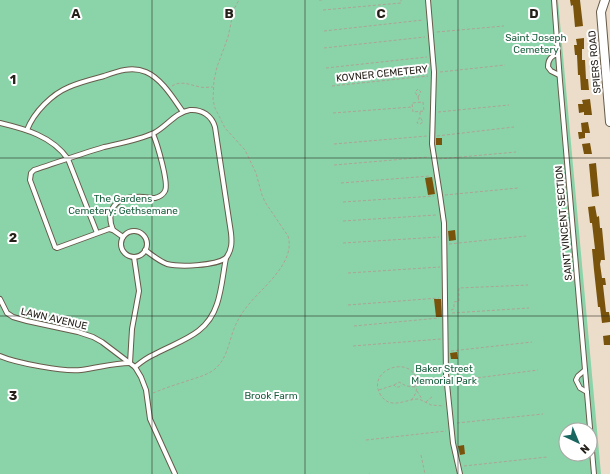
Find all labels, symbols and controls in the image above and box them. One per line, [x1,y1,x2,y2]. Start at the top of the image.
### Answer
text: A [71,6,81,21]
text: B [224,6,234,21]
text: C [376,6,386,21]
text: D [529,6,539,21]
street label: SPIERS ROAD [586,30,604,94]
park label: Saint Joseph Cemetery [505,32,567,56]
street label: KOVNER CEMETERY [336,63,429,85]
text: 1 [10,72,16,87]
street label: SAINT VINCENT SECTION [553,165,575,281]
park label: The Gardens Cemetery: Gethsemane [68,193,178,217]
text: 2 [9,230,17,245]
street label: LAWN AVENUE [19,305,89,333]
park label: Baker Street Memorial Park [411,363,478,387]
text: 3 [9,388,18,403]
park label: Brook Farm [244,390,298,402]
north arrow [558,422,598,462]
text: N [577,441,592,456]

